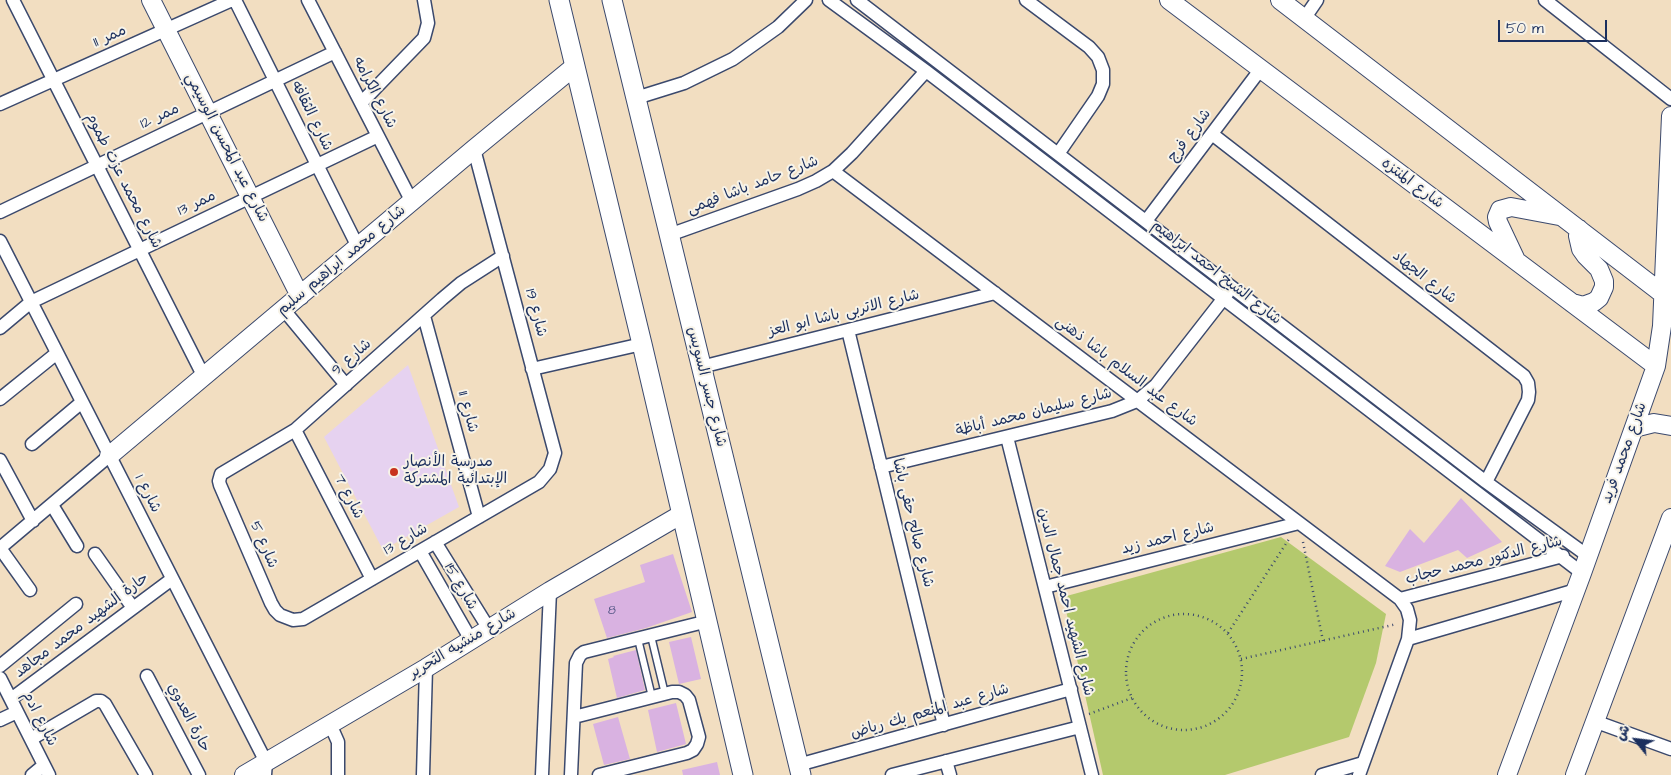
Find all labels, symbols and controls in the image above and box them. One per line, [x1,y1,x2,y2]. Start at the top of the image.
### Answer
scale bar [1501,10,1610,42]
text: 50 m [1506,18,1544,39]
street label: ممر 11 [91,22,129,52]
street label: شارع الكرامه [348,54,400,132]
street label: شارع عبد المحسن الوسيمي [181,70,271,226]
street label: شارع الثقافه [286,78,336,154]
street label: ممر 12 [138,100,182,134]
street label: شارع فرج [1164,106,1216,166]
street label: شارع محمد عزت طموم [81,110,165,252]
street label: شارع حامد باشا فهمى [685,153,821,219]
street label: شارع المنتزه [1377,155,1447,213]
street label: ممر 13 [175,187,219,221]
street label: شارع محمد ابراهيم سليم [274,202,410,320]
street label: شارع الشيخ احمد ابراهيم [1148,217,1284,329]
street label: شارع الجهاد [1388,247,1460,309]
street label: شارع الاتربى باشا ابو العز [766,286,922,342]
street label: شارع 19 [520,287,550,339]
street label: شارع عبد السلام باشا ذهنى [1052,313,1200,431]
street label: شارع جسر السويس [682,325,730,449]
street label: شارع 9 [328,336,376,380]
street label: شارع سليمان محمد أباظة [954,385,1114,441]
street label: شارع 11 [453,389,481,435]
street label: شارع محمد فريد [1598,400,1652,506]
place label: مدرسة الأنصار الإبتدائية المشتركة [404,454,507,489]
street label: شارع صالح حقى باشا [887,457,937,589]
marker: مدرسة الأنصار الإبتدائية المشتركة [388,466,400,478]
street label: شارع 1 [130,472,164,516]
street label: شارع 7 [329,472,367,522]
street label: شارع الشهيد احمد جمال الدين [1033,506,1097,698]
street label: شارع 5 [245,519,281,571]
street label: شارع احمد زيد [1120,519,1216,559]
street label: شارع 13 [381,520,431,560]
street label: شارع الدكتور محمد حجاب [1404,533,1564,589]
street label: شارع 15 [439,560,481,614]
street label: حارة الشهيد محمد مجاهد [11,570,153,682]
house number: 8 [608,604,616,618]
street label: شارع منشيه التحرير [406,605,520,683]
street label: حارة العدوي [162,681,214,755]
street label: شارع عبد المنعم بك رياض [849,681,1011,743]
street label: شارع ادم [17,688,61,750]
north arrow [1611,715,1661,765]
text: ش [1610,721,1635,744]

